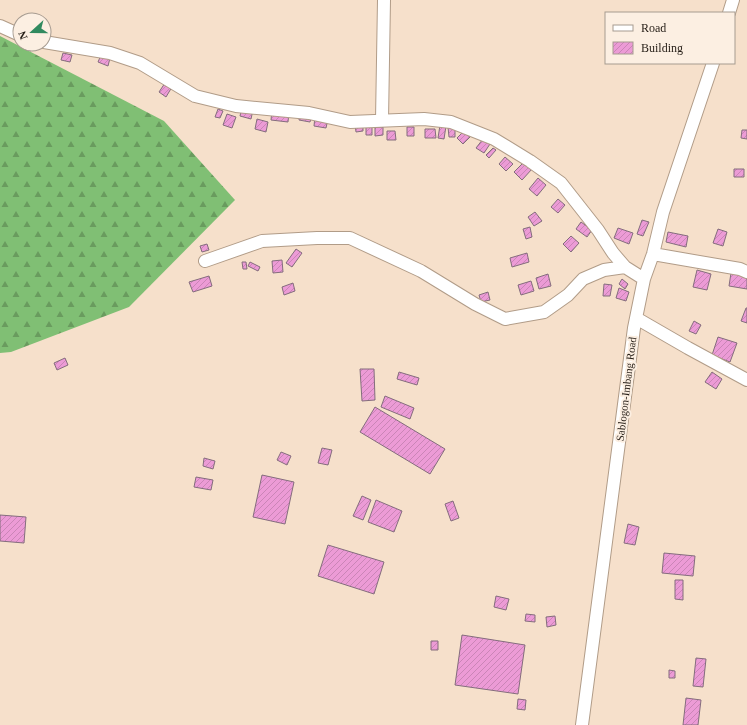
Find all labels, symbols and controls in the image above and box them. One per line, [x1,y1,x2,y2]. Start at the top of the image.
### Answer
north arrow [12,12,52,52]
legend [605,12,735,64]
text: Road [641,21,666,35]
text: N [16,30,30,41]
text: Building [641,41,683,55]
street label: Sablogon-Imbang Road [614,336,638,442]

